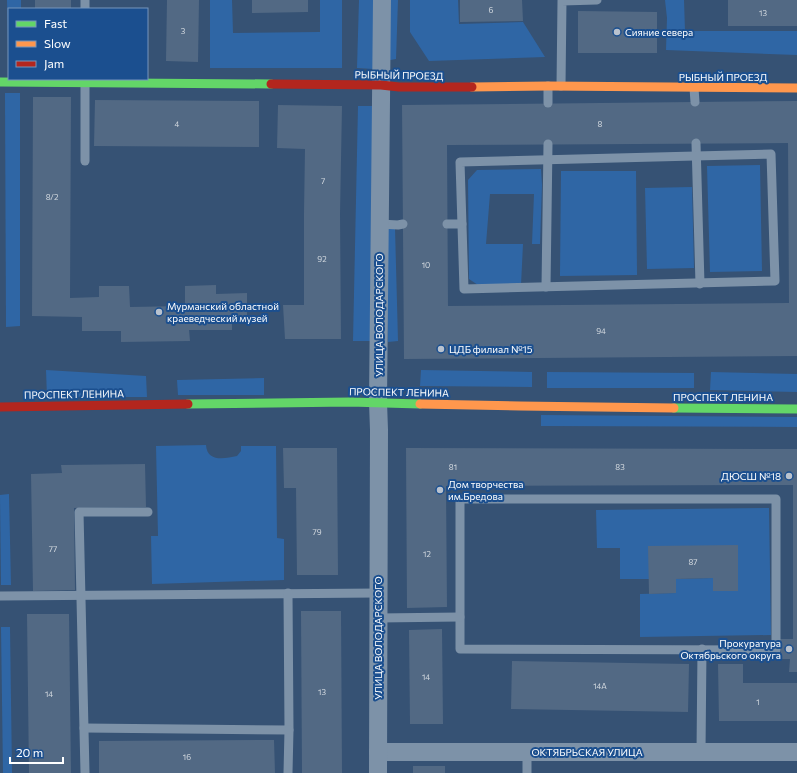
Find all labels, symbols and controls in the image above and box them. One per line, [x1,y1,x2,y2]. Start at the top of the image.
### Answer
house number: 6 [489,5,494,15]
legend [8,8,148,80]
house number: 13 [759,8,767,18]
text: Fast [44,16,67,30]
house number: 3 [181,26,186,36]
place label: Сияние севера [625,26,693,38]
marker: Сияние севера [612,27,622,37]
text: Slow [44,36,71,50]
text: Jam [44,56,64,71]
street label: РЫБНЫЙ ПРОЕЗД [355,68,444,82]
street label: РЫБНЫЙ ПРОЕЗД [679,71,768,83]
house number: 4 [175,119,180,129]
house number: 8 [598,119,603,129]
house number: 7 [321,176,325,186]
house number: 8/2 [46,192,59,202]
street label: УЛИЦА ВОЛОДАРСКОГО [373,253,385,377]
house number: 92 [317,254,327,264]
house number: 10 [422,260,430,270]
place label: Мурманский областной краеведческий музей [167,300,279,324]
marker: Мурманский областной краеведческий музей [154,307,164,317]
house number: 94 [596,326,606,336]
place label: ЦДБ филиал №15 [449,343,533,355]
marker: ЦДБ филиал №15 [436,344,446,354]
street label: ПРОСПЕКТ ЛЕНИНА [349,385,449,399]
street label: ПРОСПЕКТ ЛЕНИНА [24,387,124,401]
street label: ПРОСПЕКТ ЛЕНИНА [673,391,773,403]
house number: 81 [449,462,457,472]
house number: 83 [615,462,625,472]
place label: ДЮСШ №18 [721,470,781,482]
marker: ДЮСШ №18 [784,471,794,481]
place label: Дом творчества им.Бредова [448,478,523,502]
marker: Дом творчества им.Бредова [435,485,445,495]
house number: 79 [312,527,322,537]
house number: 77 [49,544,57,554]
house number: 12 [423,549,431,559]
house number: 87 [688,557,698,567]
street label: УЛИЦА ВОЛОДАРСКОГО [372,576,384,700]
place label: Прокуратура Октябрьского округа [680,637,781,661]
marker: Прокуратура Октябрьского округа [784,644,794,654]
house number: 14 [422,672,430,682]
house number: 14А [593,681,607,691]
house number: 13 [318,687,326,697]
house number: 14 [45,689,53,699]
house number: 1 [756,697,760,707]
scale bar [10,739,63,765]
text: 20 m [16,745,43,759]
street label: ОКТЯБРЬСКАЯ УЛИЦА [531,746,643,758]
house number: 16 [183,752,191,762]

